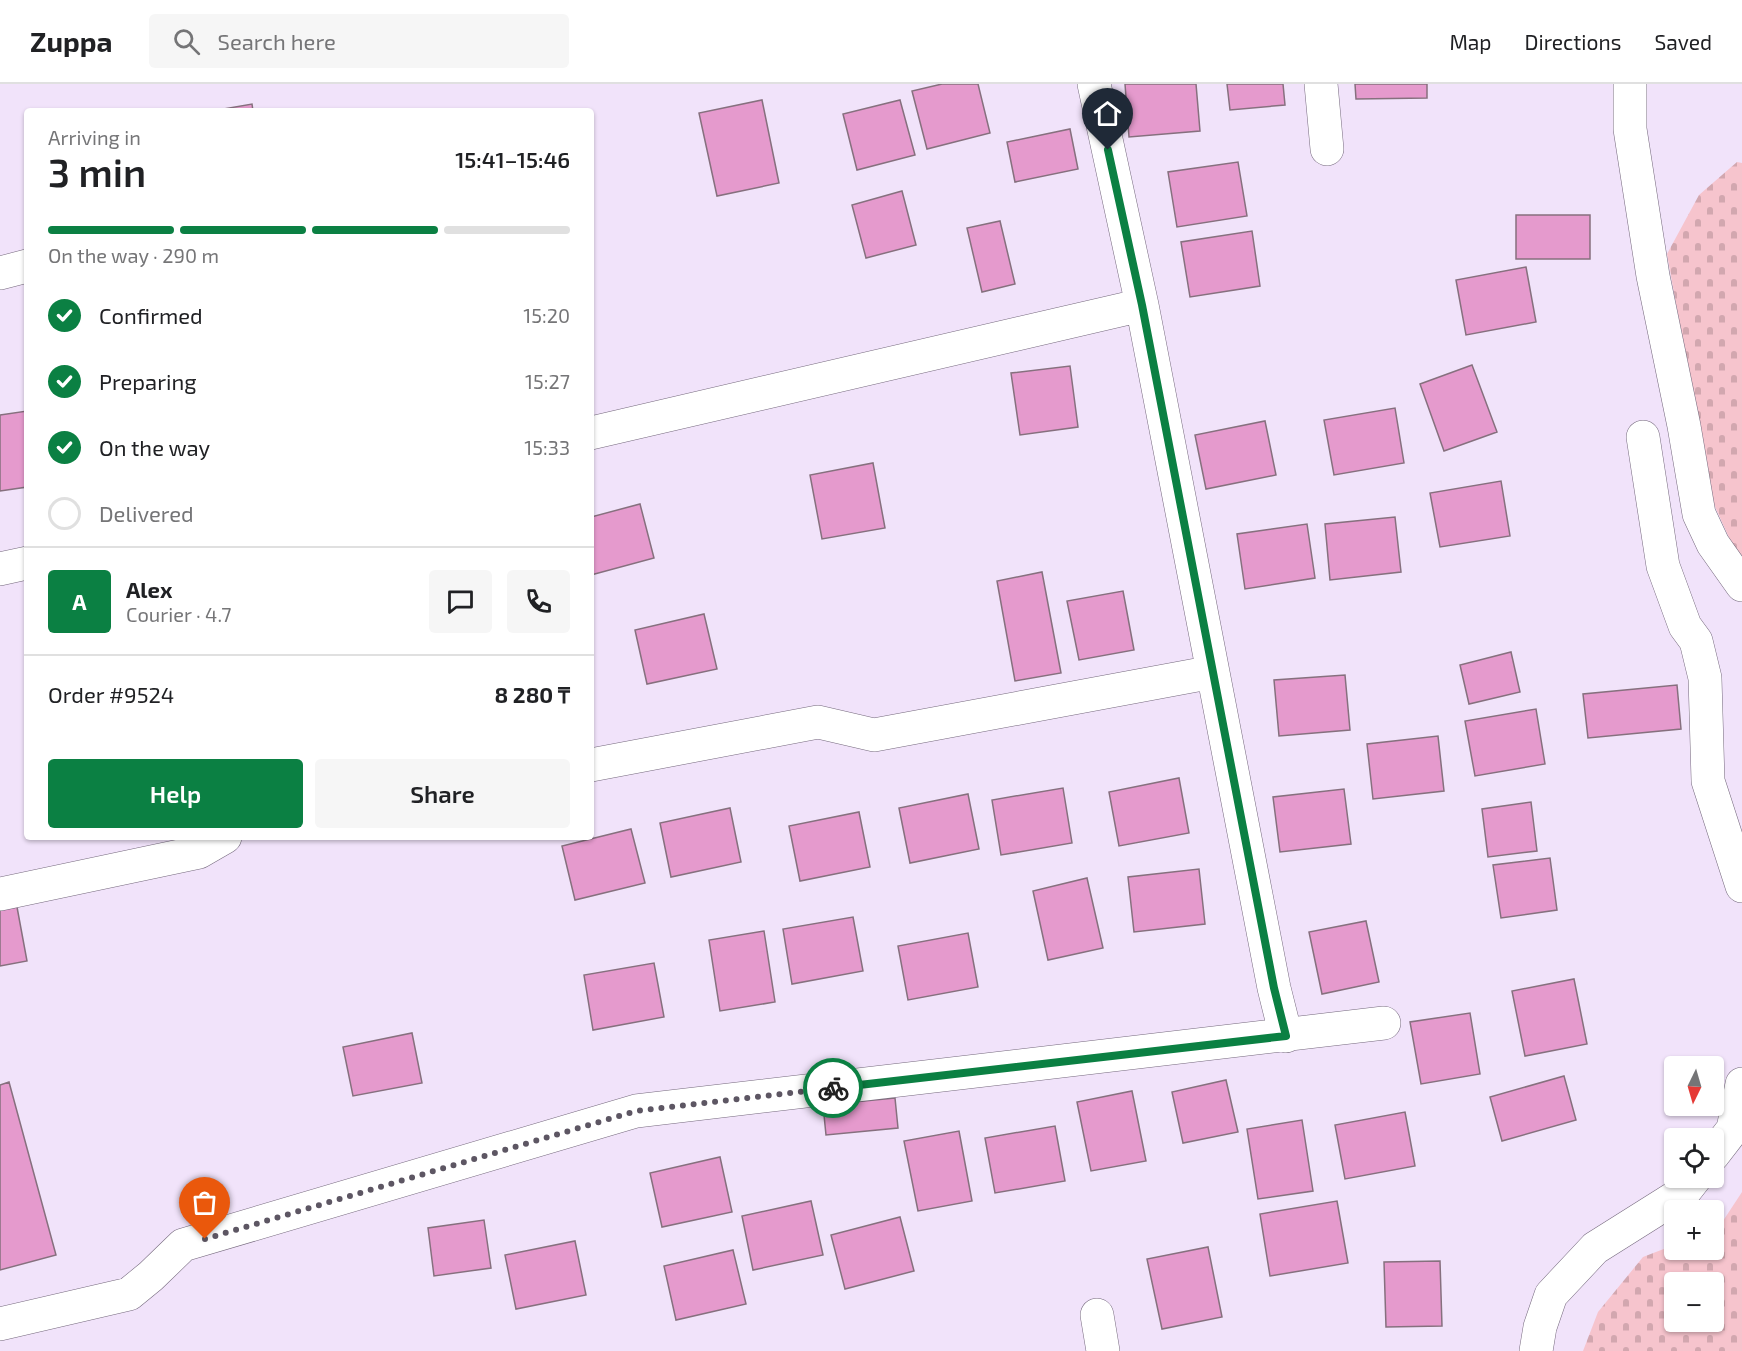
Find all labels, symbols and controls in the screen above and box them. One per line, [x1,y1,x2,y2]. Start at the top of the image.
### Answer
search box [149,14,569,68]
text: Zuppa [30,24,113,58]
icon: search [170,25,203,58]
text: Search here [218,28,336,54]
text: Map [1449,29,1492,54]
text: Directions [1525,29,1621,54]
text: Saved [1654,29,1712,54]
pin [1082,88,1133,150]
icon: home [1091,97,1124,130]
text: Arriving in [48,125,141,149]
text: 15:41–15:46 [455,146,570,172]
text: 3 min [48,148,146,195]
text: On the way · 290 m [48,243,219,267]
icon: check [48,299,81,332]
text: Confirmed [99,302,203,328]
text: 15:20 [523,303,570,327]
icon: check [48,365,81,398]
text: Preparing [99,368,197,394]
text: 15:27 [525,369,570,393]
icon: check [48,431,81,464]
text: On the way [99,434,210,460]
text: 15:33 [524,435,570,459]
text: Delivered [99,500,194,526]
button: chat [429,570,492,633]
button: phone [507,570,570,633]
text: Alex [126,576,172,602]
text: A [72,588,87,614]
text: Courier · 4.7 [126,602,232,626]
text: Order #9524 [48,681,174,707]
text: 8 280 ₸ [494,681,570,707]
button: Help [48,759,303,828]
button: Share [315,759,570,828]
north arrow [1664,1056,1724,1116]
map controls [1664,1056,1724,1332]
courier [803,1058,863,1118]
icon: bike [817,1072,850,1105]
button: locate [1664,1128,1724,1188]
pin [179,1177,230,1239]
icon: bag [188,1186,221,1219]
button: + [1664,1200,1724,1260]
button: − [1664,1272,1724,1332]

